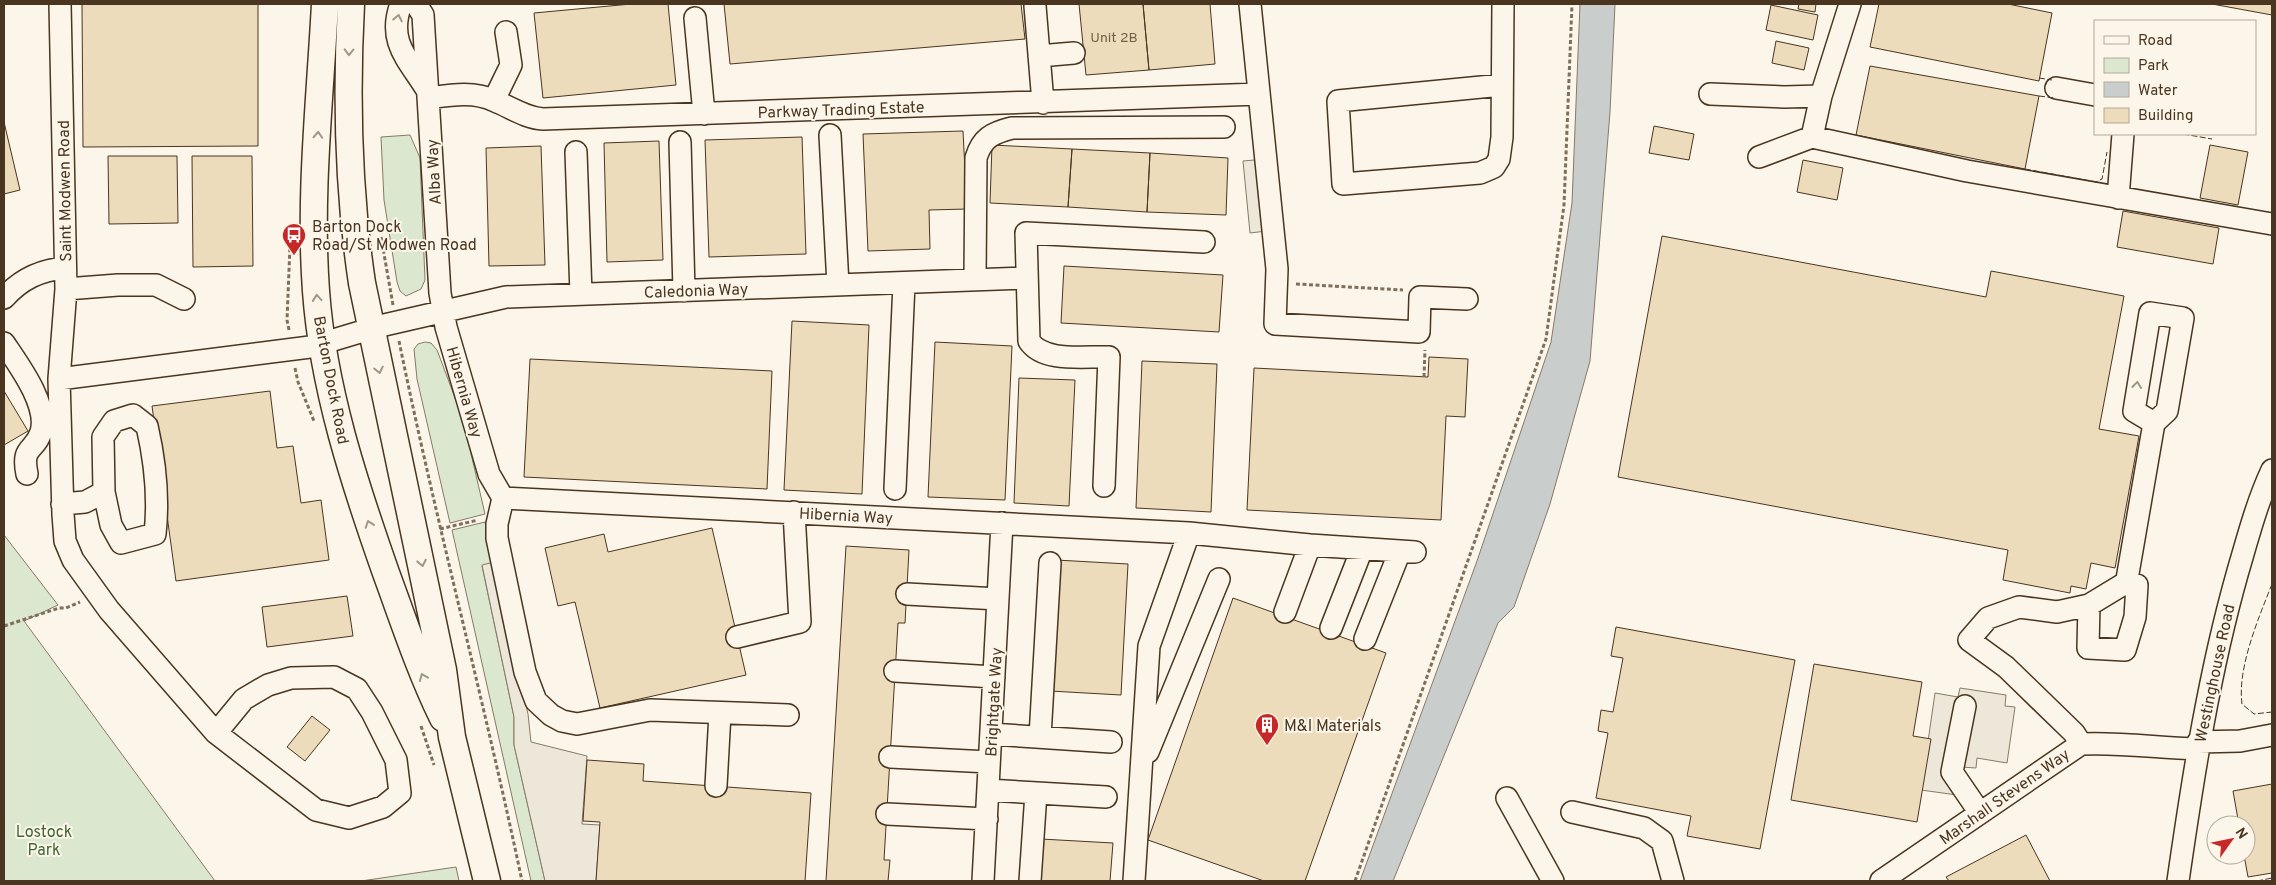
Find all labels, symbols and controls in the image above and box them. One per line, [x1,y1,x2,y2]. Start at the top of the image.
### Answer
one-way arrow [392,13,402,22]
legend [2094,20,2256,135]
house number: Unit 2B [1090,30,1138,47]
text: Road [2138,32,2173,51]
one-way arrow [344,49,354,57]
text: Park [2138,57,2169,76]
text: Water [2138,82,2178,101]
street label: Parkway Trading Estate [757,98,925,124]
text: Building [2138,107,2193,126]
street label: Saint Modwen Road [55,120,77,262]
one-way arrow [312,131,323,139]
street label: Alba Way [423,138,447,205]
place label: Barton Dock Road/St Modwen Road [312,218,477,256]
bus stop icon: Barton Dock Road/St Modwen Road [281,222,307,256]
street label: Caledonia Way [643,280,749,304]
one-way arrow [311,293,322,301]
street label: Barton Dock Road [308,314,352,446]
street label: Hibernia Way [440,344,486,441]
one-way arrow [373,366,384,374]
one-way arrow [2131,381,2142,389]
street label: Hibernia Way [798,505,893,529]
one-way arrow [364,520,374,528]
one-way arrow [416,558,426,567]
street label: Westinghouse Road [2192,602,2240,744]
street label: Brightgate Way [982,647,1008,757]
one-way arrow [419,673,429,682]
building icon: M&I Materials [1254,712,1280,746]
place label: M&I Materials [1284,717,1382,737]
street label: Marshall Stevens Way [1936,745,2074,850]
north arrow [2206,815,2256,865]
park label: Lostock Park [16,823,72,861]
text: N [2231,825,2251,843]

